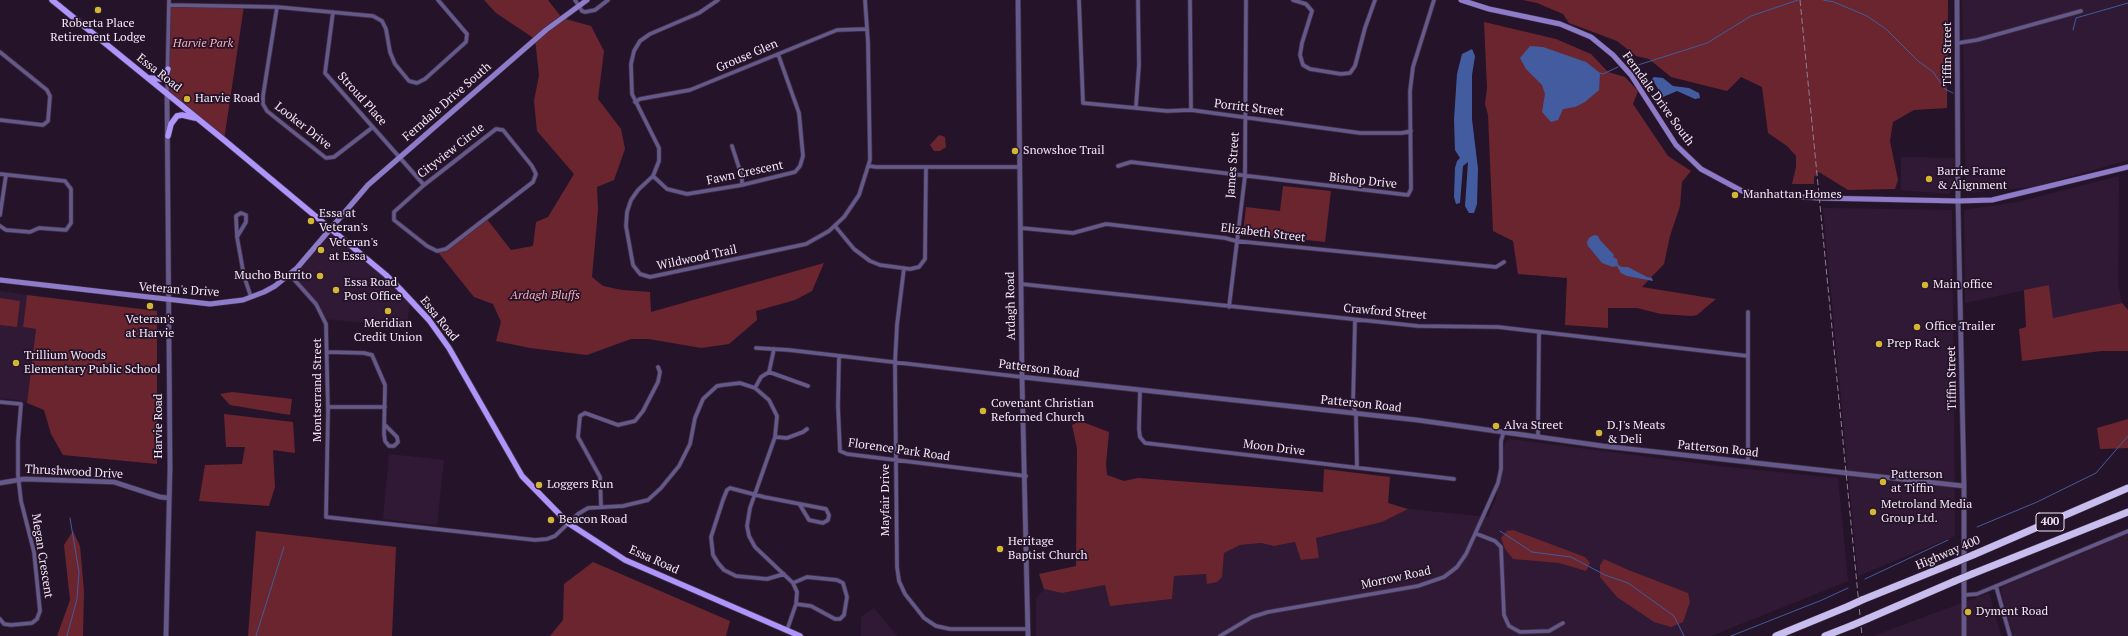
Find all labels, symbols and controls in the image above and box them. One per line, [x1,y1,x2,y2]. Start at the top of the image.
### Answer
marker: Roberta Place Retirement Lodge [93,5,103,15]
place label: Roberta Place Retirement Lodge [50,17,146,45]
street label: Tiffin Street [1941,22,1955,86]
park label: Harvie Park [173,37,233,51]
street label: Grouse Glen [714,37,780,75]
street label: Ferndale Drive South [1619,49,1697,149]
street label: Essa Road [134,51,184,95]
street label: Ferndale Drive South [400,60,494,144]
street label: Stroud Place [334,69,390,129]
place label: Harvie Road [195,92,260,106]
marker: Harvie Road [182,94,192,104]
street label: Porritt Street [1213,97,1285,119]
street label: Looker Drive [272,99,334,153]
street label: Cityview Circle [415,120,487,182]
street label: James Street [1223,131,1243,199]
place label: Snowshoe Trail [1023,144,1105,158]
marker: Snowshoe Trail [1010,146,1020,156]
street label: Fawn Crescent [705,158,785,188]
place label: Barrie Frame & Alignment [1937,165,2007,193]
street label: Bishop Drive [1328,170,1398,192]
marker: Barrie Frame & Alignment [1924,174,1934,184]
place label: Manhattan Homes [1743,188,1842,202]
marker: Manhattan Homes [1730,190,1740,200]
place label: Essa at Veteran's [319,207,368,235]
marker: Essa at Veteran's [306,216,316,226]
street label: Elizabeth Street [1220,221,1306,245]
place label: Veteran's at Essa [329,236,378,264]
street label: Wildwood Trail [656,242,738,274]
marker: Veteran's at Essa [316,245,326,255]
place label: Mucho Burrito [234,269,312,283]
marker: Mucho Burrito [315,271,325,281]
street label: Ardagh Road [1003,272,1019,340]
place label: Essa Road Post Office [344,276,402,304]
place label: Main office [1933,278,1992,292]
street label: Veteran's Drive [138,280,220,300]
marker: Main office [1920,280,1930,290]
marker: Essa Road Post Office [331,285,341,295]
park label: Ardagh Bluffs [510,289,580,303]
street label: Essa Road [417,294,461,344]
marker: Veteran's at Harvie [145,301,155,311]
street label: Crawford Street [1343,301,1427,323]
marker: Meridian Credit Union [383,306,393,316]
place label: Veteran's at Harvie [126,313,174,341]
place label: Meridian Credit Union [354,317,422,345]
place label: Office Trailer [1925,320,1995,334]
marker: Office Trailer [1912,322,1922,332]
place label: Prep Rack [1887,337,1940,351]
street label: Montserrand Street [311,338,325,442]
marker: Prep Rack [1874,339,1884,349]
street label: Tiffin Street [1944,346,1960,410]
place label: Trillium Woods Elementary Public School [24,349,161,377]
street label: Patterson Road [998,357,1080,381]
marker: Trillium Woods Elementary Public School [11,358,21,368]
street label: Harvie Road [152,393,166,459]
street label: Patterson Road [1320,393,1402,415]
place label: Covenant Christian Reformed Church [991,397,1094,425]
marker: Covenant Christian Reformed Church [978,406,988,416]
place label: Alva Street [1504,419,1563,433]
place label: D.J's Meats & Deli [1607,419,1665,447]
marker: Alva Street [1491,421,1501,431]
marker: D.J's Meats & Deli [1594,428,1604,438]
street label: Florence Park Road [847,436,951,464]
street label: Moon Drive [1242,437,1306,459]
street label: Patterson Road [1677,438,1759,460]
street label: Thrushwood Drive [25,462,123,482]
street label: Mayfair Drive [879,464,893,536]
place label: Patterson at Tiffin [1891,468,1943,496]
marker: Patterson at Tiffin [1878,477,1888,487]
place label: Loggers Run [547,478,613,492]
marker: Loggers Run [534,480,544,490]
place label: Metroland Media Group Ltd. [1881,498,1972,526]
marker: Metroland Media Group Ltd. [1868,507,1878,517]
street label: Megan Crescent [28,513,56,599]
place label: Beacon Road [559,513,627,527]
road number: 400 [2036,513,2064,531]
marker: Beacon Road [546,515,556,525]
street label: Highway 400 [1914,533,1982,573]
place label: Heritage Baptist Church [1008,535,1088,563]
street label: Essa Road [627,543,681,577]
marker: Heritage Baptist Church [995,544,1005,554]
street label: Morrow Road [1360,564,1432,592]
place label: Dyment Road [1976,605,2048,619]
marker: Dyment Road [1963,607,1973,617]

